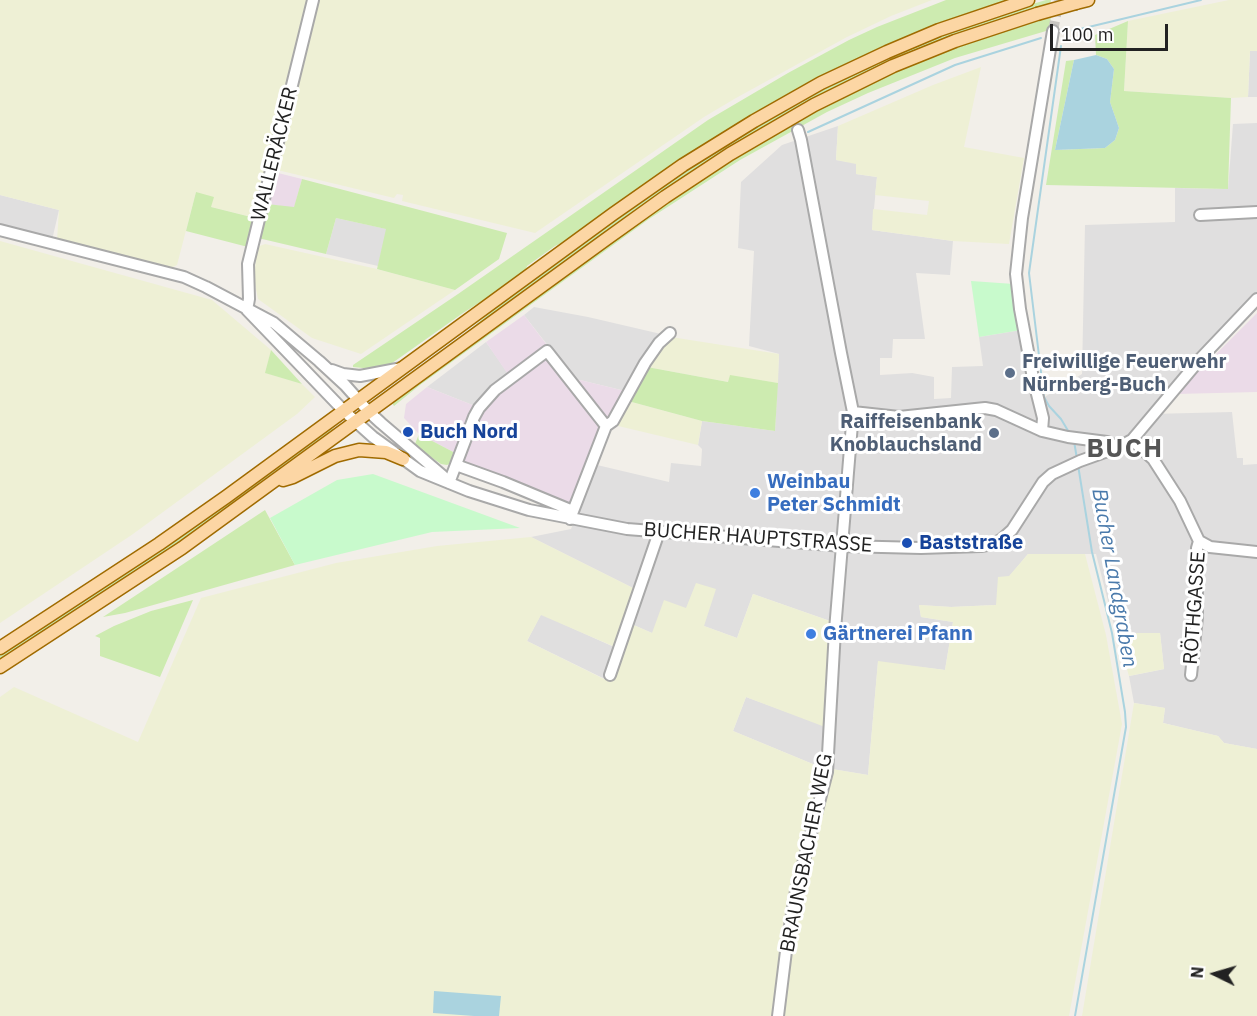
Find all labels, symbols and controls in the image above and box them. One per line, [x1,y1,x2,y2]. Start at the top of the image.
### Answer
scale bar [1053,12,1172,50]
text: 100 m [1061,23,1113,46]
street label: WALLERÄCKER [247,85,303,223]
place label: Freiwillige Feuerwehr Nürnberg-Buch [1022,350,1227,397]
marker: Freiwillige Feuerwehr Nürnberg-Buch [1003,366,1017,380]
place label: Raiffeisenbank Knoblauchsland [830,410,982,457]
place label: Buch Nord [420,420,518,444]
marker: Buch Nord [401,425,415,439]
marker: Raiffeisenbank Knoblauchsland [987,426,1001,440]
district label: BUCH [1086,433,1164,465]
place label: Weinbau Peter Schmidt [767,470,901,517]
marker: Weinbau Peter Schmidt [748,486,762,500]
water label: Bucher Landgraben [1086,486,1142,670]
street label: BUCHER HAUPTSTRASSE [643,518,873,558]
place label: Baststraße [919,531,1023,555]
marker: Baststraße [900,536,914,550]
street label: RÖTHGASSE [1179,551,1211,665]
place label: Gärtnerei Pfann [823,622,973,646]
marker: Gärtnerei Pfann [804,627,818,641]
street label: BRAUNSBACHER WEG [776,751,838,955]
north arrow [1185,944,1245,1004]
text: N [1187,966,1208,979]

